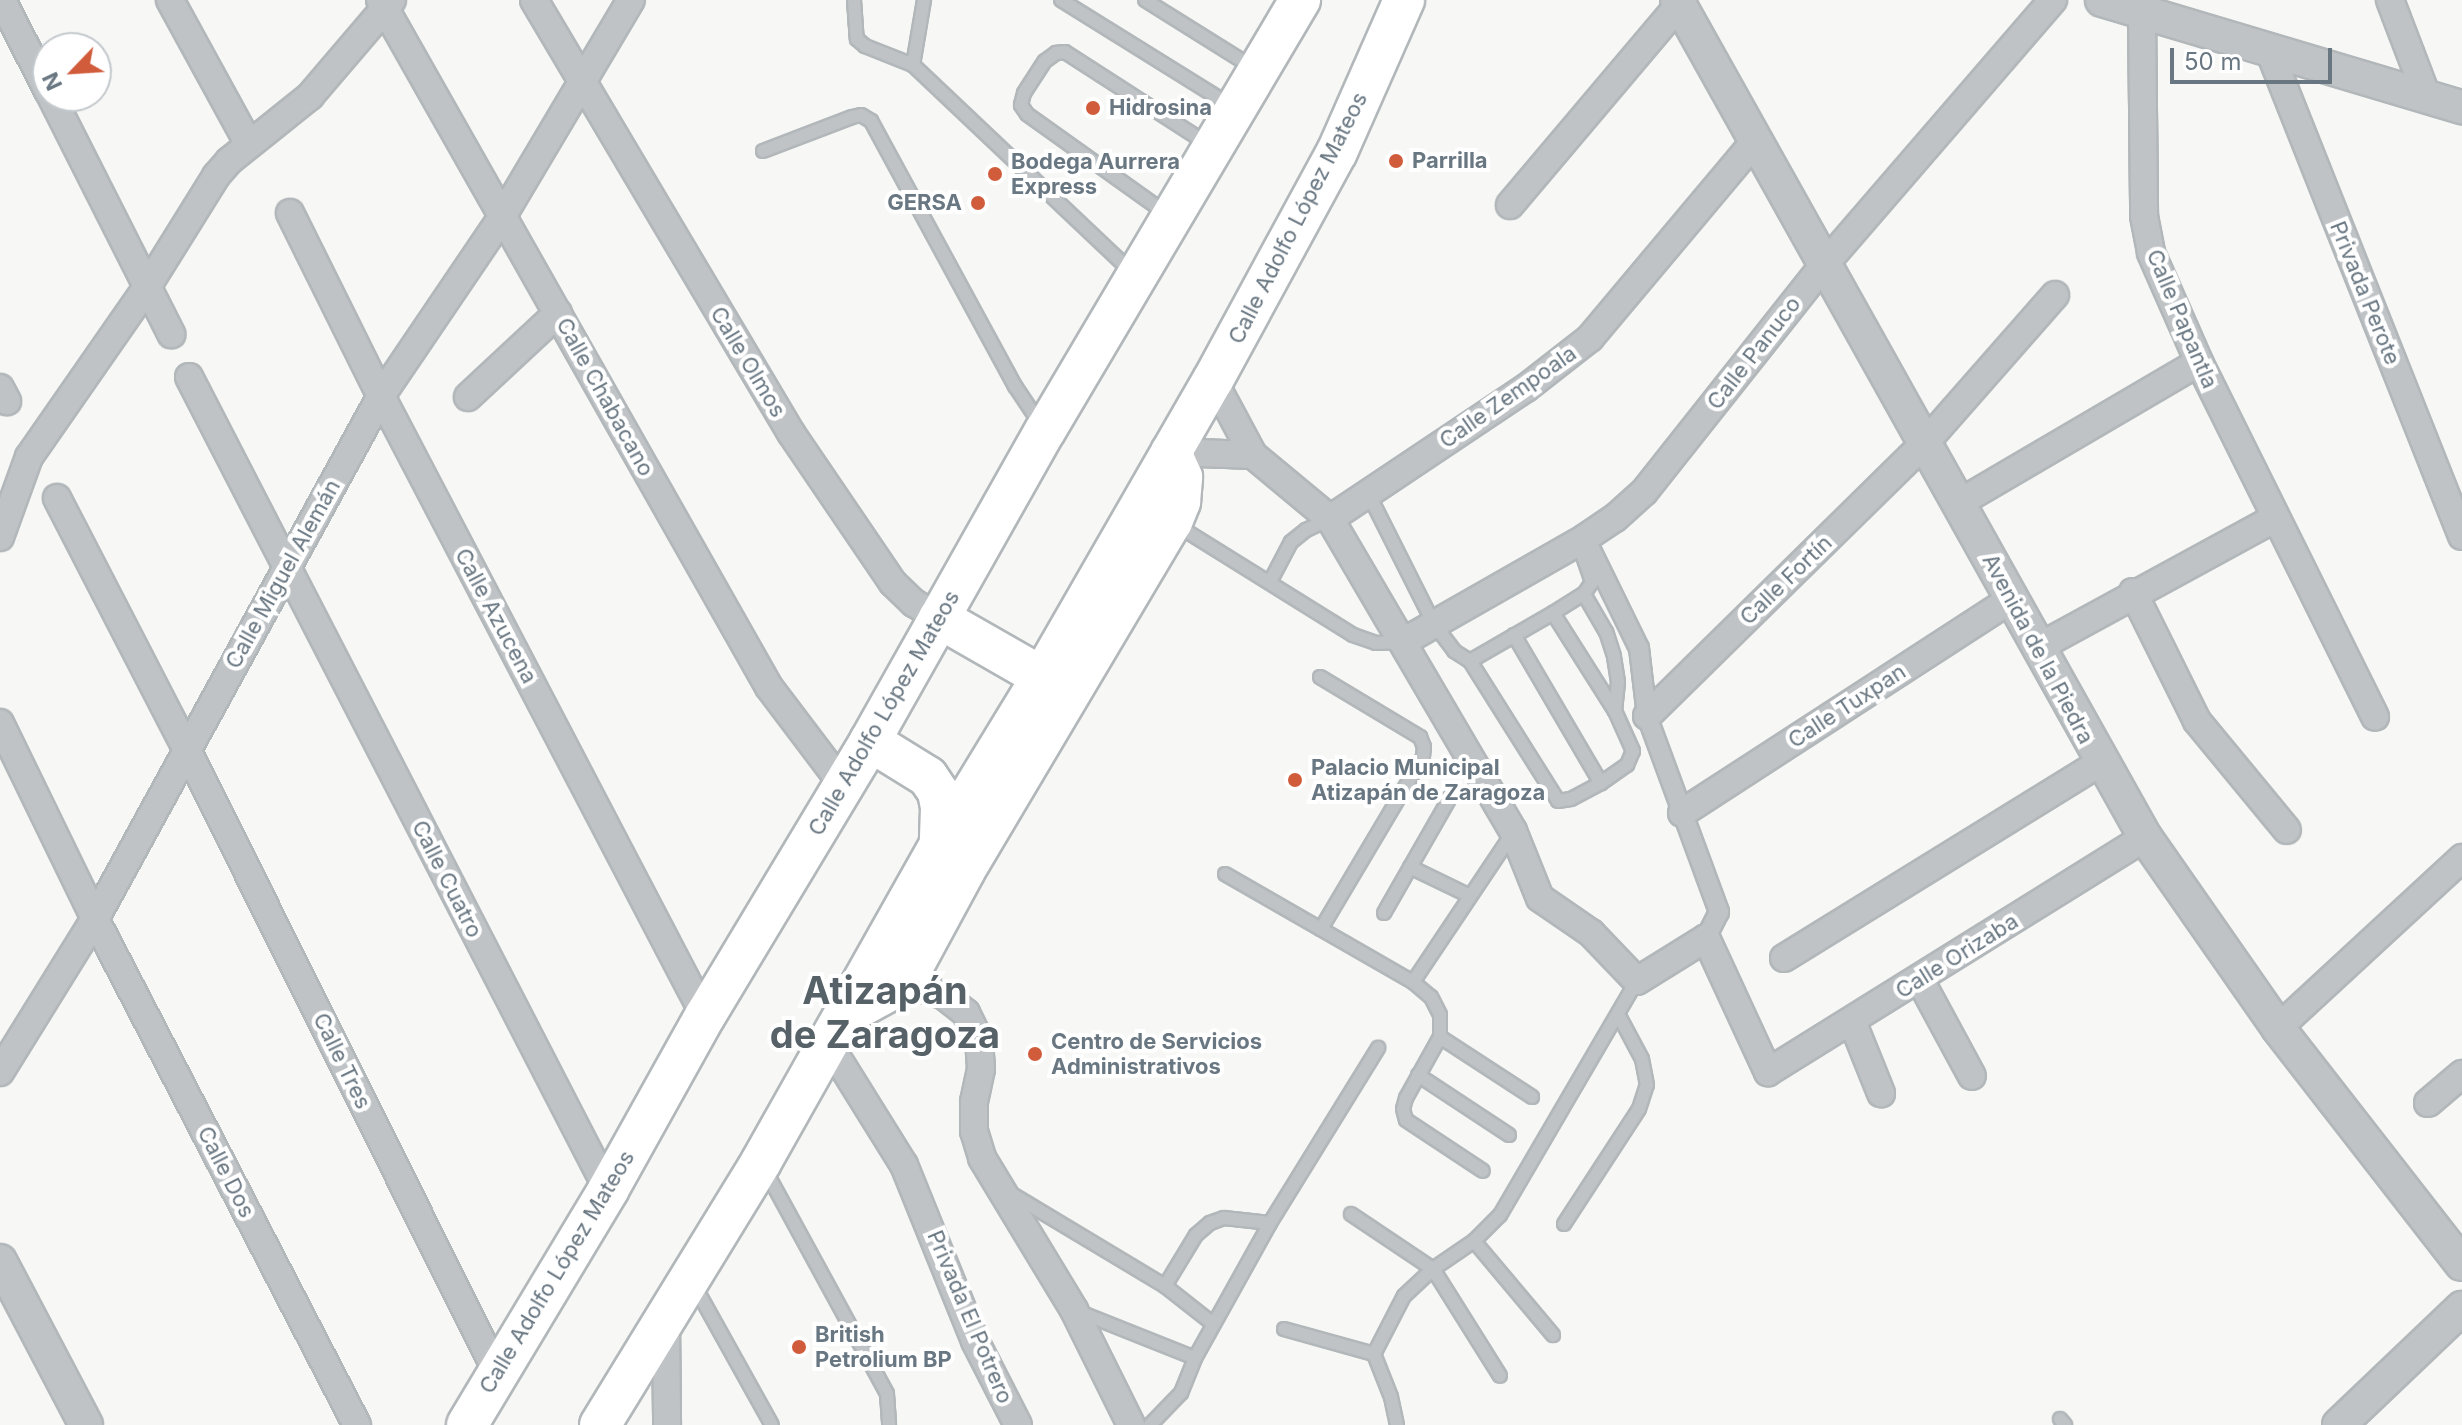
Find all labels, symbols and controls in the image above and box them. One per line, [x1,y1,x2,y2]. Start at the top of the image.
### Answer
north arrow [32,32,112,112]
scale bar [2174,32,2336,82]
text: 50 m [2184,47,2242,76]
text: N [37,68,67,94]
street label: Calle Adolfo López Mateos [1223,88,1373,348]
place label: Hidrosina [1109,95,1212,121]
marker: Hidrosina [1084,99,1102,117]
place label: Bodega Aurrera Express [1011,148,1180,200]
place label: Parrilla [1412,148,1488,174]
marker: Parrilla [1387,152,1405,170]
marker: Bodega Aurrera Express [986,165,1004,183]
place label: GERSA [887,190,962,216]
marker: GERSA [969,194,987,212]
street label: Privada Perote [2324,217,2406,369]
street label: Calle Papantla [2141,246,2223,392]
street label: Calle Panuco [1702,291,1806,415]
street label: Calle Olmos [705,302,791,422]
street label: Calle Chabacano [551,313,659,481]
street label: Calle Zempoala [1435,340,1581,454]
street label: Calle Miguel Alemán [220,475,346,673]
street label: Calle Fortín [1735,530,1837,630]
street label: Calle Azucena [449,544,543,688]
street label: Avenida de la Piedra [1977,549,2099,749]
street label: Calle Adolfo López Mateos [803,586,965,840]
street label: Calle Tuxpan [1783,658,1911,754]
place label: Palacio Municipal Atizapán de Zaragoza [1311,754,1545,806]
marker: Palacio Municipal Atizapán de Zaragoza [1286,771,1304,789]
street label: Calle Cuatro [406,816,488,942]
street label: Calle Orizaba [1891,908,2023,1004]
district label: Atizapán de Zaragoza [770,968,1000,1058]
street label: Calle Tres [307,1009,377,1113]
place label: Centro de Servicios Administrativos [1051,1028,1262,1080]
marker: Centro de Servicios Administrativos [1026,1045,1044,1063]
street label: Calle Dos [192,1122,260,1222]
street label: Calle Adolfo López Mateos [474,1146,640,1398]
street label: Privada El Potrero [922,1226,1018,1408]
place label: British Petrolium BP [815,1321,952,1372]
marker: British Petrolium BP [790,1338,808,1356]

